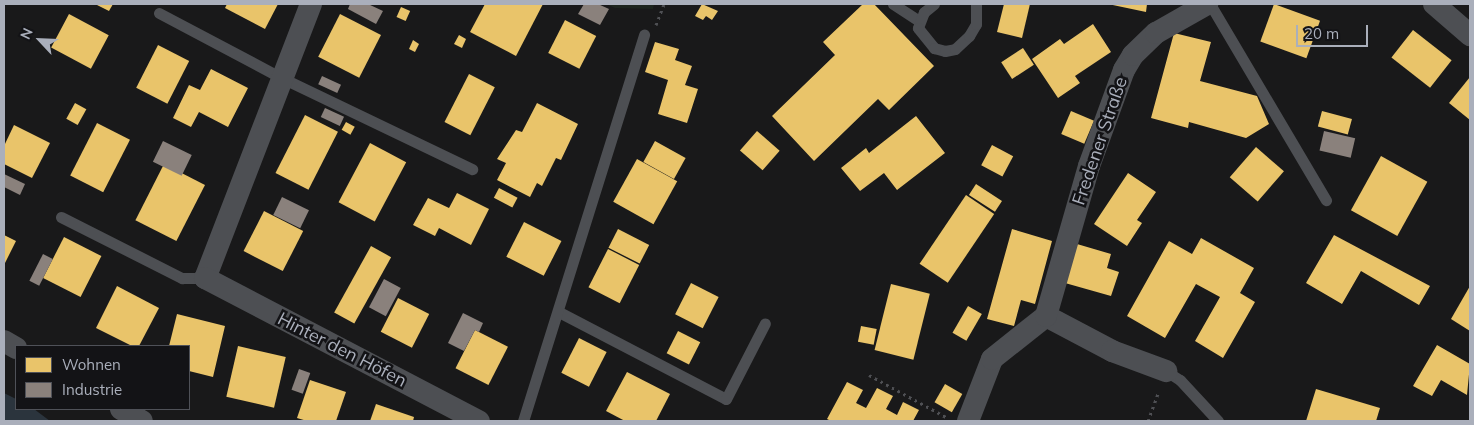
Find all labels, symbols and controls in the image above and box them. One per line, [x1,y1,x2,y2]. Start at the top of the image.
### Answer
north arrow [15,15,65,65]
scale bar [1299,15,1372,47]
text: 20 m [1304,24,1339,43]
text: N [16,25,37,42]
street label: Fredener Straße [1068,74,1132,208]
street label: Hinter den Höfen [274,308,410,392]
legend [15,345,190,410]
text: Wohnen [62,355,121,374]
text: Industrie [62,380,122,399]

